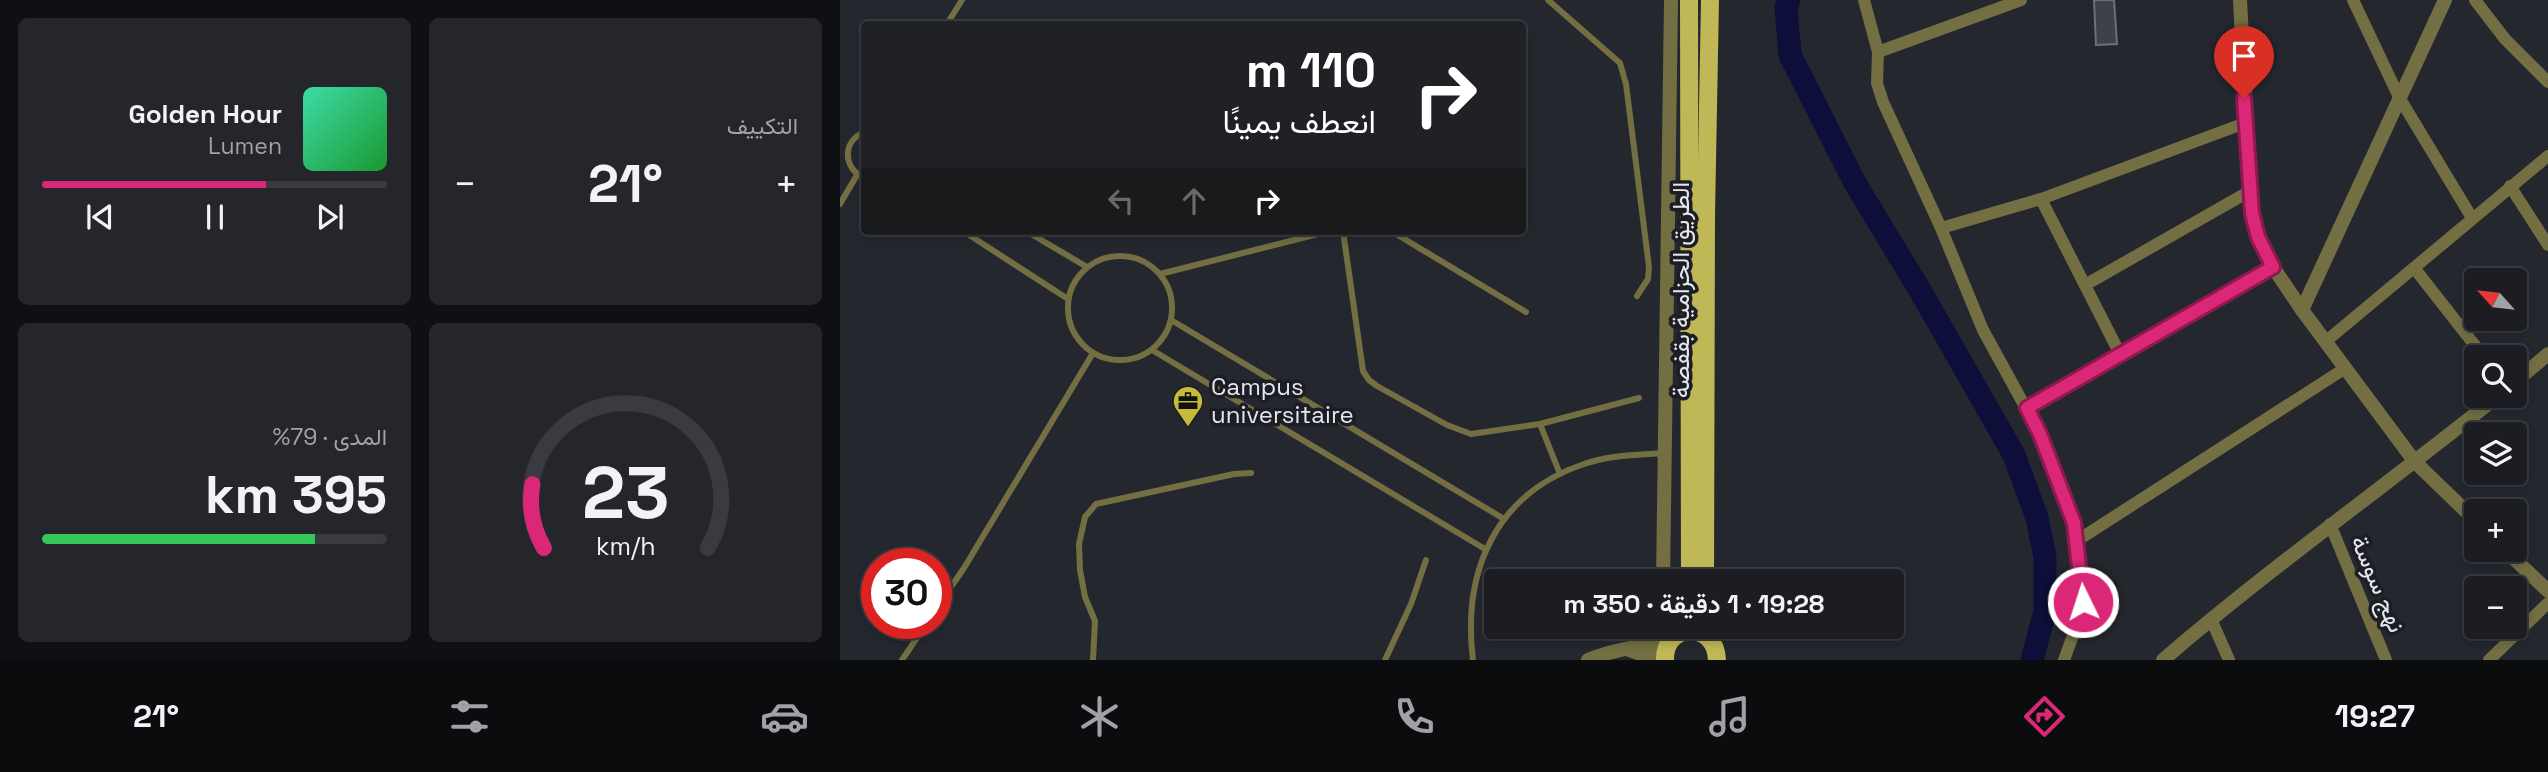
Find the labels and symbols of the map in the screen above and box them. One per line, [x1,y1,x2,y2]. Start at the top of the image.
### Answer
pin [2214,26,2274,98]
street label: الطريق الحزامية بقفصة [1665,182,1696,398]
north arrow [2464,268,2527,331]
place label: Campus universitaire [1211,371,1354,430]
office icon: Campus universitaire [1171,384,1205,428]
street label: نهج سوسة [2342,531,2413,638]
speed limit sign: 30 [861,548,952,639]
position arrow [2046,565,2120,639]

